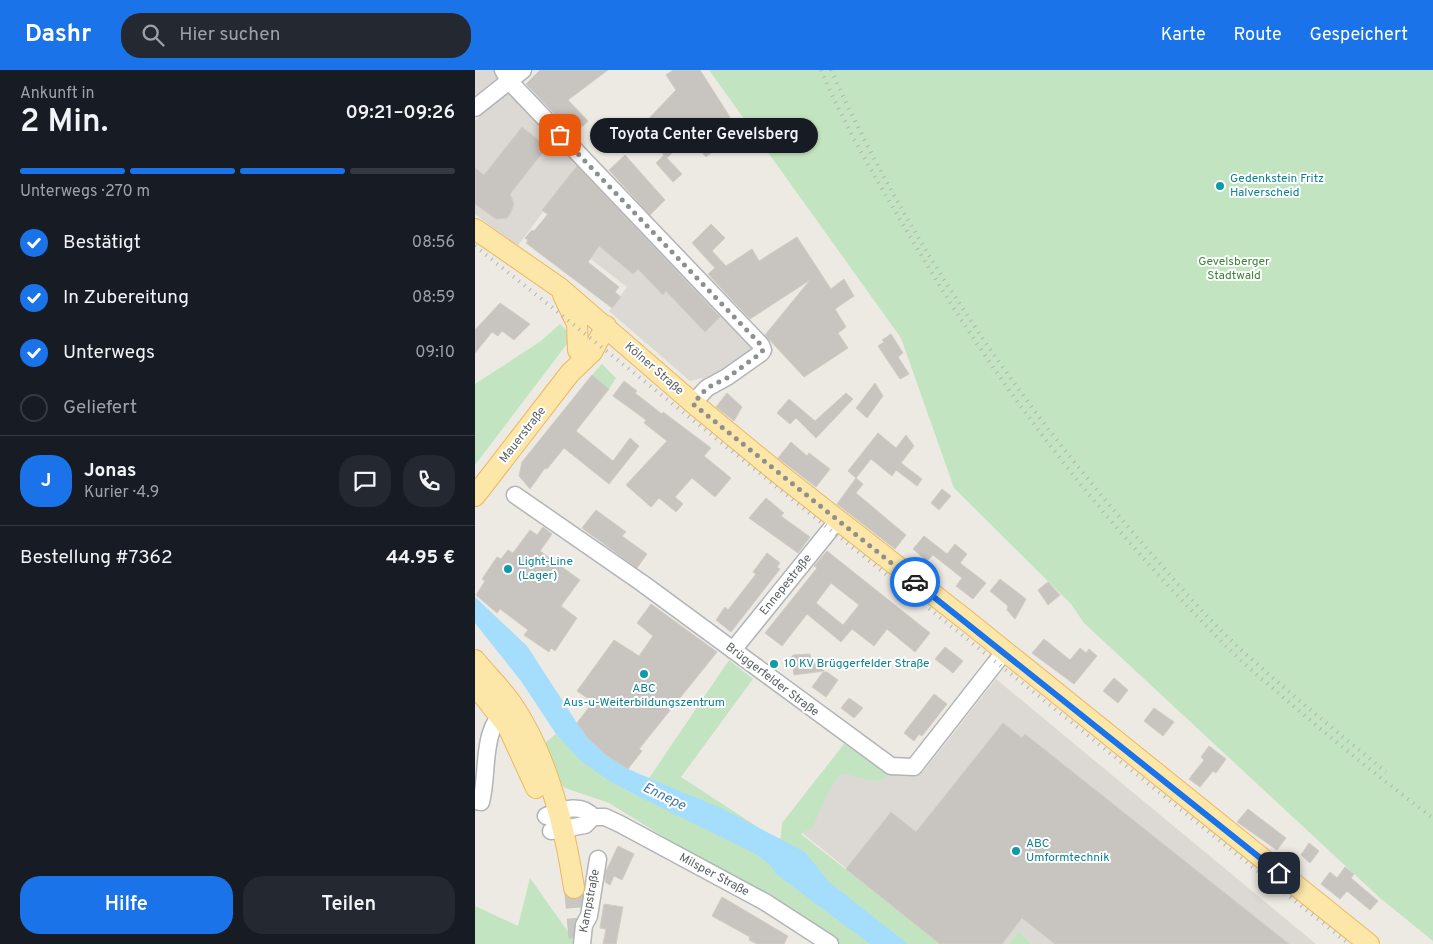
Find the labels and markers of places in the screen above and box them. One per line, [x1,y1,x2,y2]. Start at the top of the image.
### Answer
pin [539,114,581,156]
callout: Toyota Center Gevelsberg [590,118,817,152]
place label: Gedenkstein Fritz Halverscheid [1230,171,1324,201]
marker: Gedenkstein Fritz Halverscheid [1214,180,1226,192]
place label: Light-Line (Lager) [518,554,573,584]
marker: Light-Line (Lager) [502,563,514,575]
place label: 10 KV Brüggerfelder Straße [784,656,930,672]
marker: 10 KV Brüggerfelder Straße [768,658,780,670]
marker: ABC Aus-u-Weiterbildungszentrum [638,668,650,680]
place label: ABC Aus-u-Weiterbildungszentrum [563,681,725,711]
place label: ABC Umformtechnik [1026,836,1110,866]
marker: ABC Umformtechnik [1010,845,1022,857]
pin [1258,852,1300,894]

